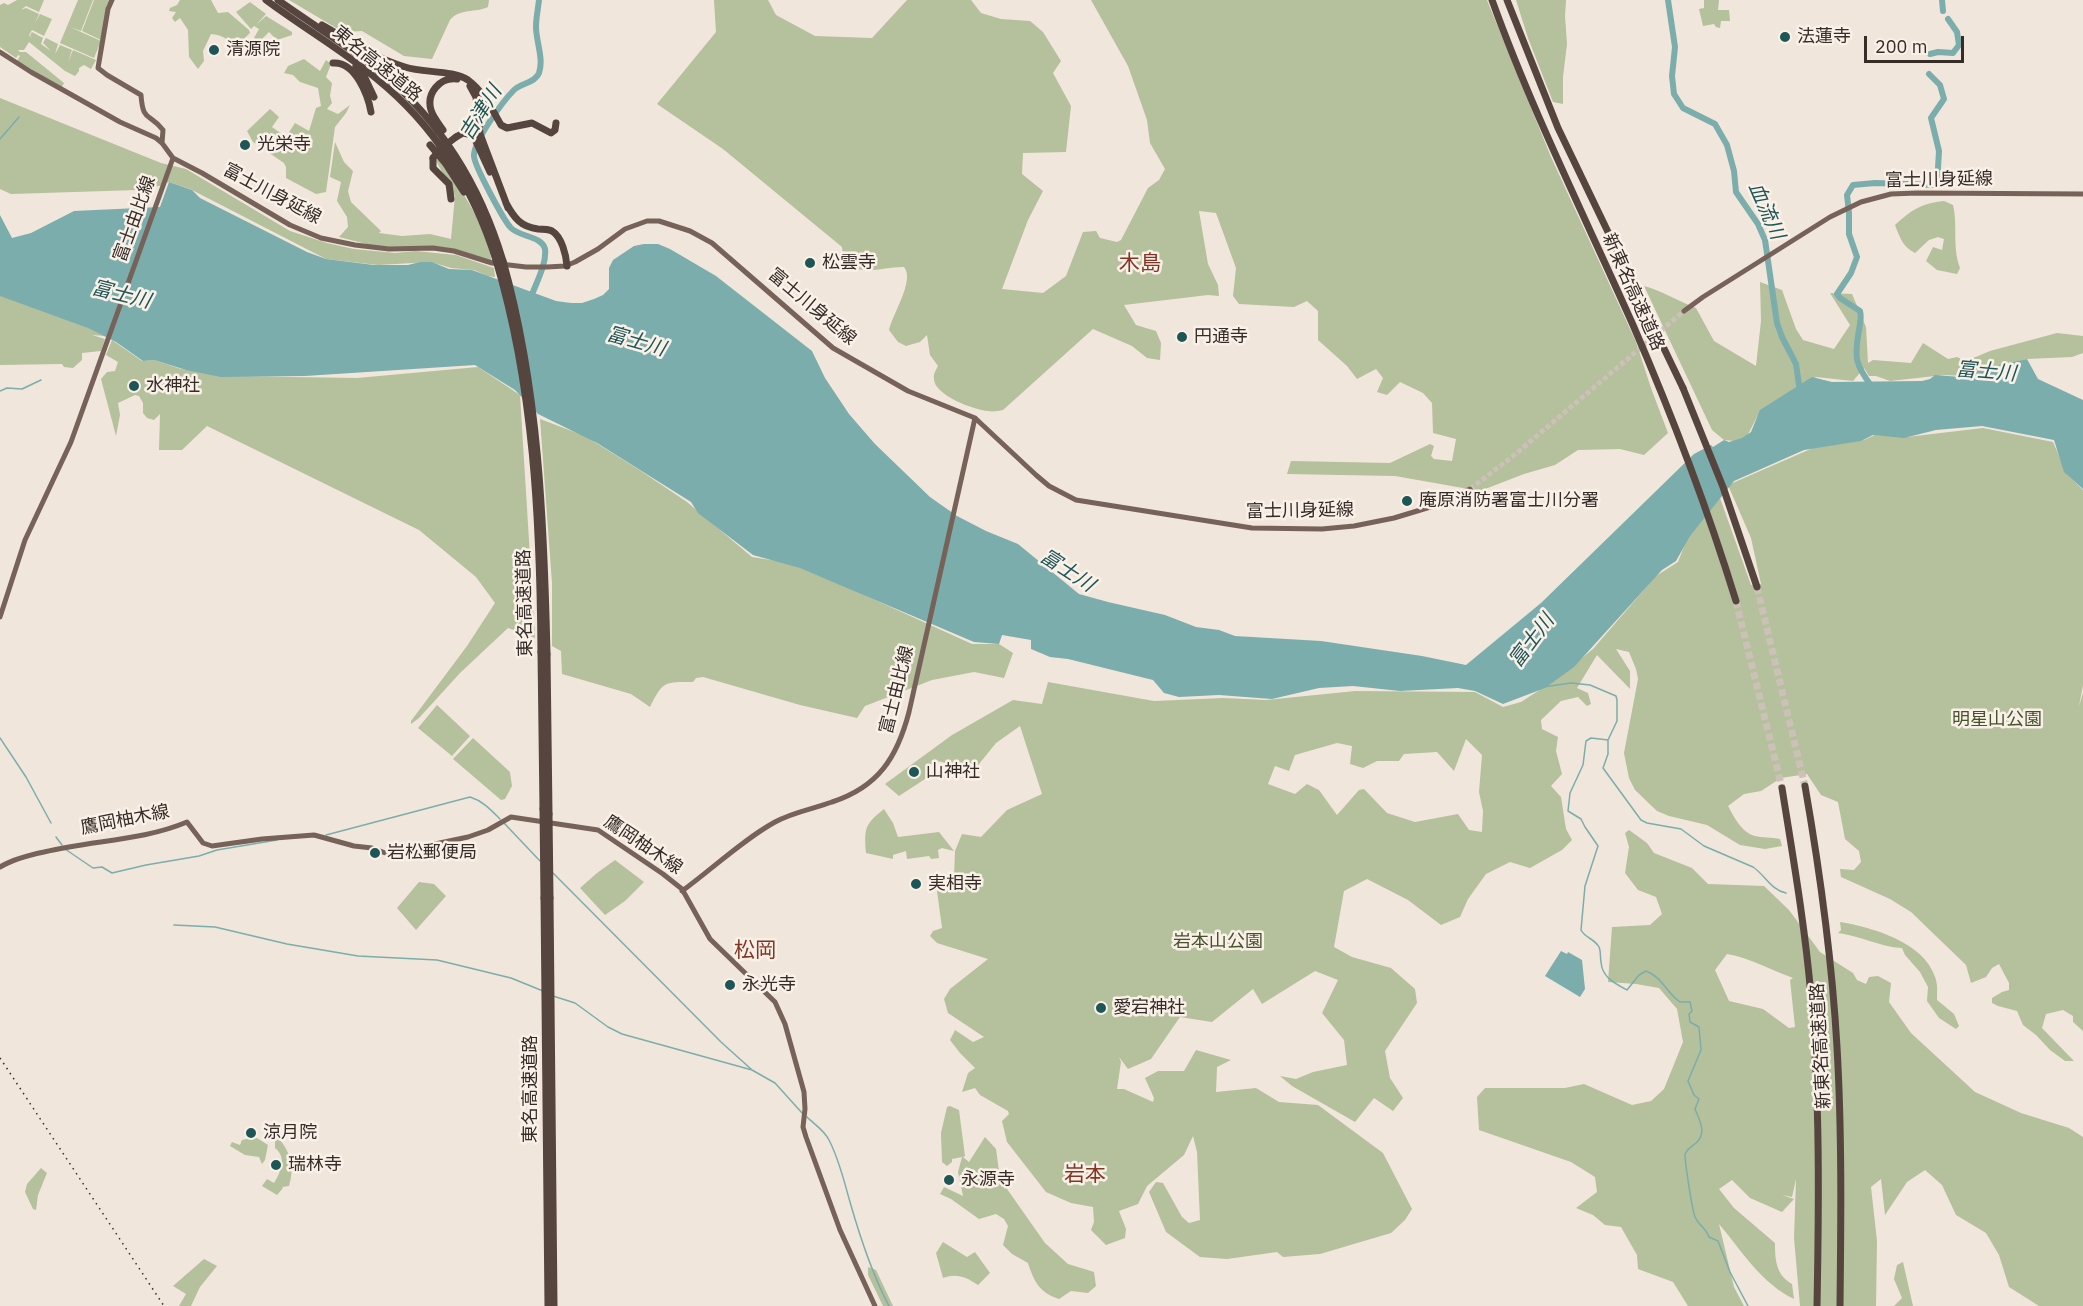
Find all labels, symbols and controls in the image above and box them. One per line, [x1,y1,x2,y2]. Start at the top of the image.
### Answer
street label: 東名高速道路 [328,22,426,106]
scale bar [1867,24,1968,62]
place label: 法蓮寺 [1797,26,1851,48]
marker: 法蓮寺 [1778,30,1792,44]
text: 200 m [1875,35,1927,58]
place label: 清源院 [226,39,280,61]
marker: 清源院 [207,43,221,57]
water label: 吉津川 [455,81,507,145]
place label: 光栄寺 [257,134,311,156]
marker: 光栄寺 [238,138,252,152]
street label: 富士川身延線 [219,159,325,229]
street label: 富士川身延線 [1885,168,1993,192]
street label: 富士由比線 [109,173,161,265]
water label: 血流川 [1743,179,1789,243]
street label: 新東名高速道路 [1598,230,1668,354]
district label: 木島 [1119,251,1161,277]
place label: 松雲寺 [822,252,876,274]
marker: 松雲寺 [803,256,817,270]
street label: 富士川身延線 [764,264,860,350]
water label: 富士川 [89,276,153,314]
water label: 富士川 [604,322,668,362]
place label: 円通寺 [1194,326,1248,348]
marker: 円通寺 [1175,330,1189,344]
water label: 富士川 [1955,357,2017,387]
place label: 水神社 [146,375,200,397]
marker: 水神社 [127,379,141,393]
place label: 庵原消防署富士川分署 [1419,490,1599,512]
marker: 庵原消防署富士川分署 [1400,494,1414,508]
street label: 富士川身延線 [1246,499,1354,523]
water label: 富士川 [1035,545,1099,597]
street label: 東名高速道路 [513,549,537,657]
water label: 富士川 [1504,610,1560,672]
street label: 富士由比線 [876,644,918,736]
park label: 明星山公園 [1952,709,2042,731]
place label: 山神社 [926,761,980,783]
marker: 山神社 [907,765,921,779]
street label: 鷹岡柚木線 [79,801,171,839]
street label: 鷹岡柚木線 [600,811,686,879]
place label: 岩松郵便局 [387,842,477,864]
marker: 岩松郵便局 [368,846,382,860]
place label: 実相寺 [928,873,982,895]
marker: 実相寺 [909,877,923,891]
park label: 岩本山公園 [1173,931,1263,953]
district label: 松岡 [734,938,776,964]
place label: 永光寺 [742,974,796,996]
marker: 永光寺 [723,978,737,992]
street label: 新東名高速道路 [1807,983,1835,1109]
place label: 愛宕神社 [1113,997,1185,1019]
marker: 愛宕神社 [1094,1001,1108,1015]
street label: 東名高速道路 [520,1035,542,1143]
place label: 涼月院 [263,1122,317,1144]
marker: 涼月院 [244,1126,258,1140]
place label: 瑞林寺 [288,1154,342,1176]
marker: 瑞林寺 [269,1158,283,1172]
district label: 岩本 [1064,1162,1106,1188]
place label: 永源寺 [961,1169,1015,1191]
marker: 永源寺 [942,1173,956,1187]

